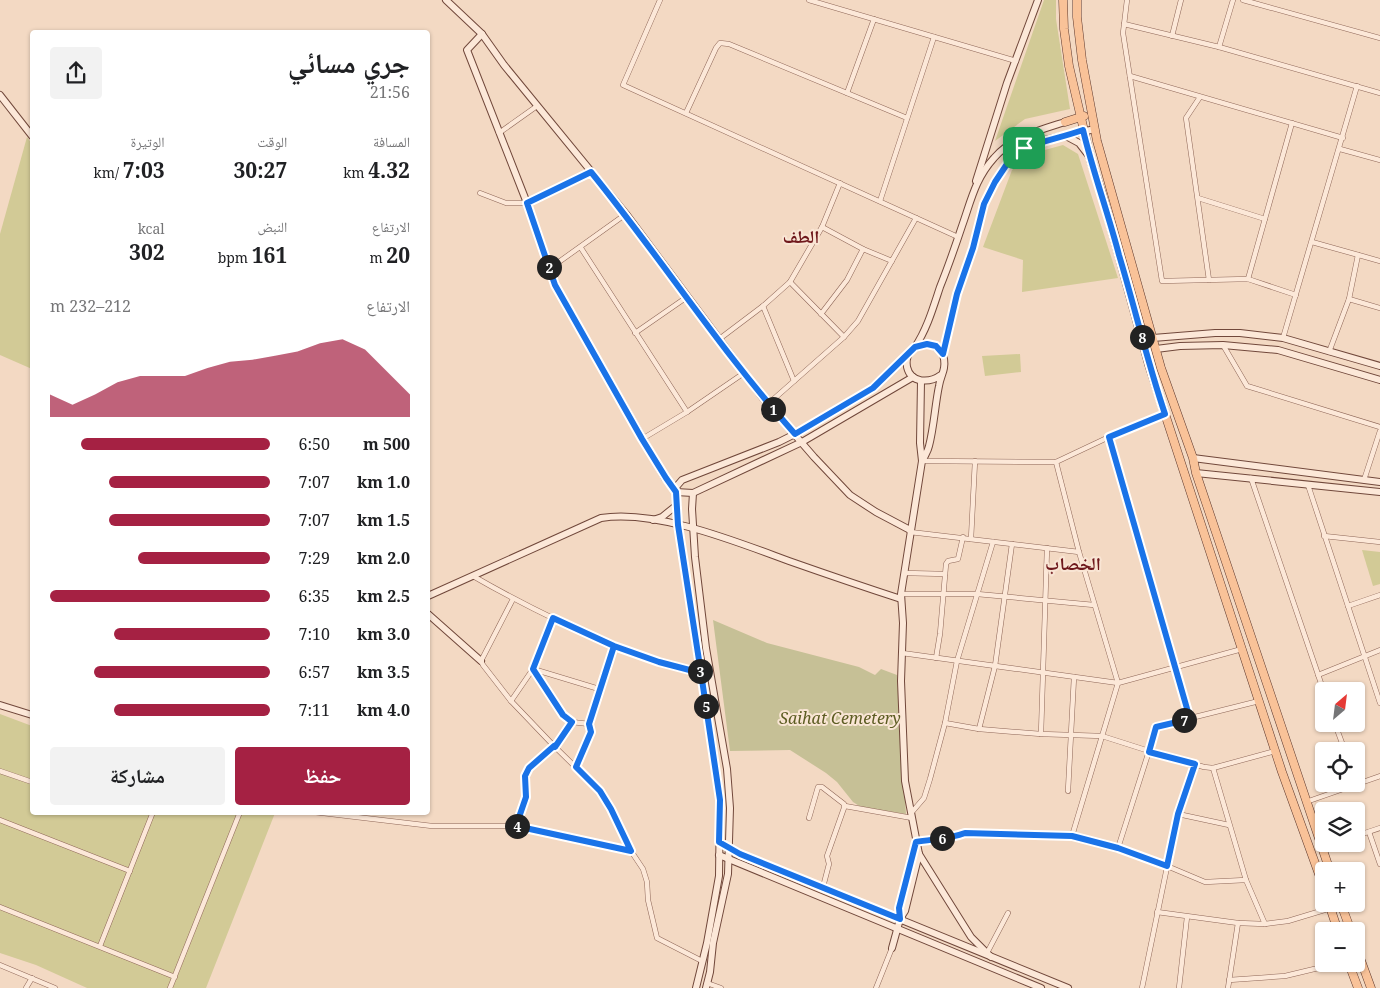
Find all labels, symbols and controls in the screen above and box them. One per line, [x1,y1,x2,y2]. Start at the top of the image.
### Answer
text: جري مسائي [288,43,410,81]
button: share [50,47,102,99]
text: 21:56 [370,81,410,103]
pin [1003,127,1045,169]
text: الوتيرة [131,132,165,151]
text: الوقت [257,132,287,151]
text: المسافة [373,132,410,151]
icon: arrive [1010,134,1038,162]
text: 7:03 [123,156,165,184]
text: 30:27 [234,156,287,184]
text: 4.32 [368,156,410,184]
text: /km [94,163,123,182]
text: km [343,163,368,182]
text: النبض [257,217,287,236]
text: الارتفاع [372,217,410,236]
text: kcal [138,219,165,238]
district label: الطف [783,224,819,248]
text: 302 [129,238,165,266]
text: 161 [252,241,287,269]
text: 20 [386,241,410,269]
text: bpm [218,248,252,267]
text: m [369,248,386,267]
pin: 2 [536,254,562,280]
text: 2 [546,258,553,277]
text: 212–232 m [50,295,131,317]
text: الارتفاع [366,295,410,317]
pin: 8 [1130,324,1154,350]
text: 8 [1139,328,1146,347]
pin: 1 [760,396,786,422]
text: 1 [770,400,777,419]
text: 6:50 [299,433,330,455]
text: 500 m [363,433,410,455]
text: 7:07 [299,471,330,493]
text: 1.0 km [357,471,410,493]
text: 7:07 [299,509,330,531]
text: 1.5 km [357,509,410,531]
text: 7:29 [299,547,330,569]
text: 2.0 km [357,547,410,569]
district label: الخصاب [1045,551,1101,575]
text: 6:35 [299,585,330,607]
text: 2.5 km [357,585,410,607]
text: 7:10 [299,623,330,645]
text: 3.0 km [357,623,410,645]
pin: 3 [688,658,712,684]
text: 6:57 [299,661,330,683]
text: 3.5 km [357,661,410,683]
text: 3 [697,662,704,681]
north arrow [1315,682,1365,732]
map controls [1315,682,1365,972]
pin: 5 [694,694,718,718]
text: 5 [703,697,710,716]
text: 7:11 [299,699,330,721]
text: 4.0 km [357,699,410,721]
park label: Saihat Cemetery [779,707,901,729]
pin: 7 [1172,708,1196,732]
text: 7 [1181,711,1188,730]
button: locate [1315,742,1365,792]
button: مشاركة [50,747,225,805]
button: حفظ [235,747,410,805]
button: layers [1315,802,1365,852]
pin: 4 [504,814,530,838]
text: 4 [514,817,521,836]
pin: 6 [930,826,954,850]
text: 6 [939,829,946,848]
button: + [1315,862,1365,912]
button: − [1315,922,1365,972]

